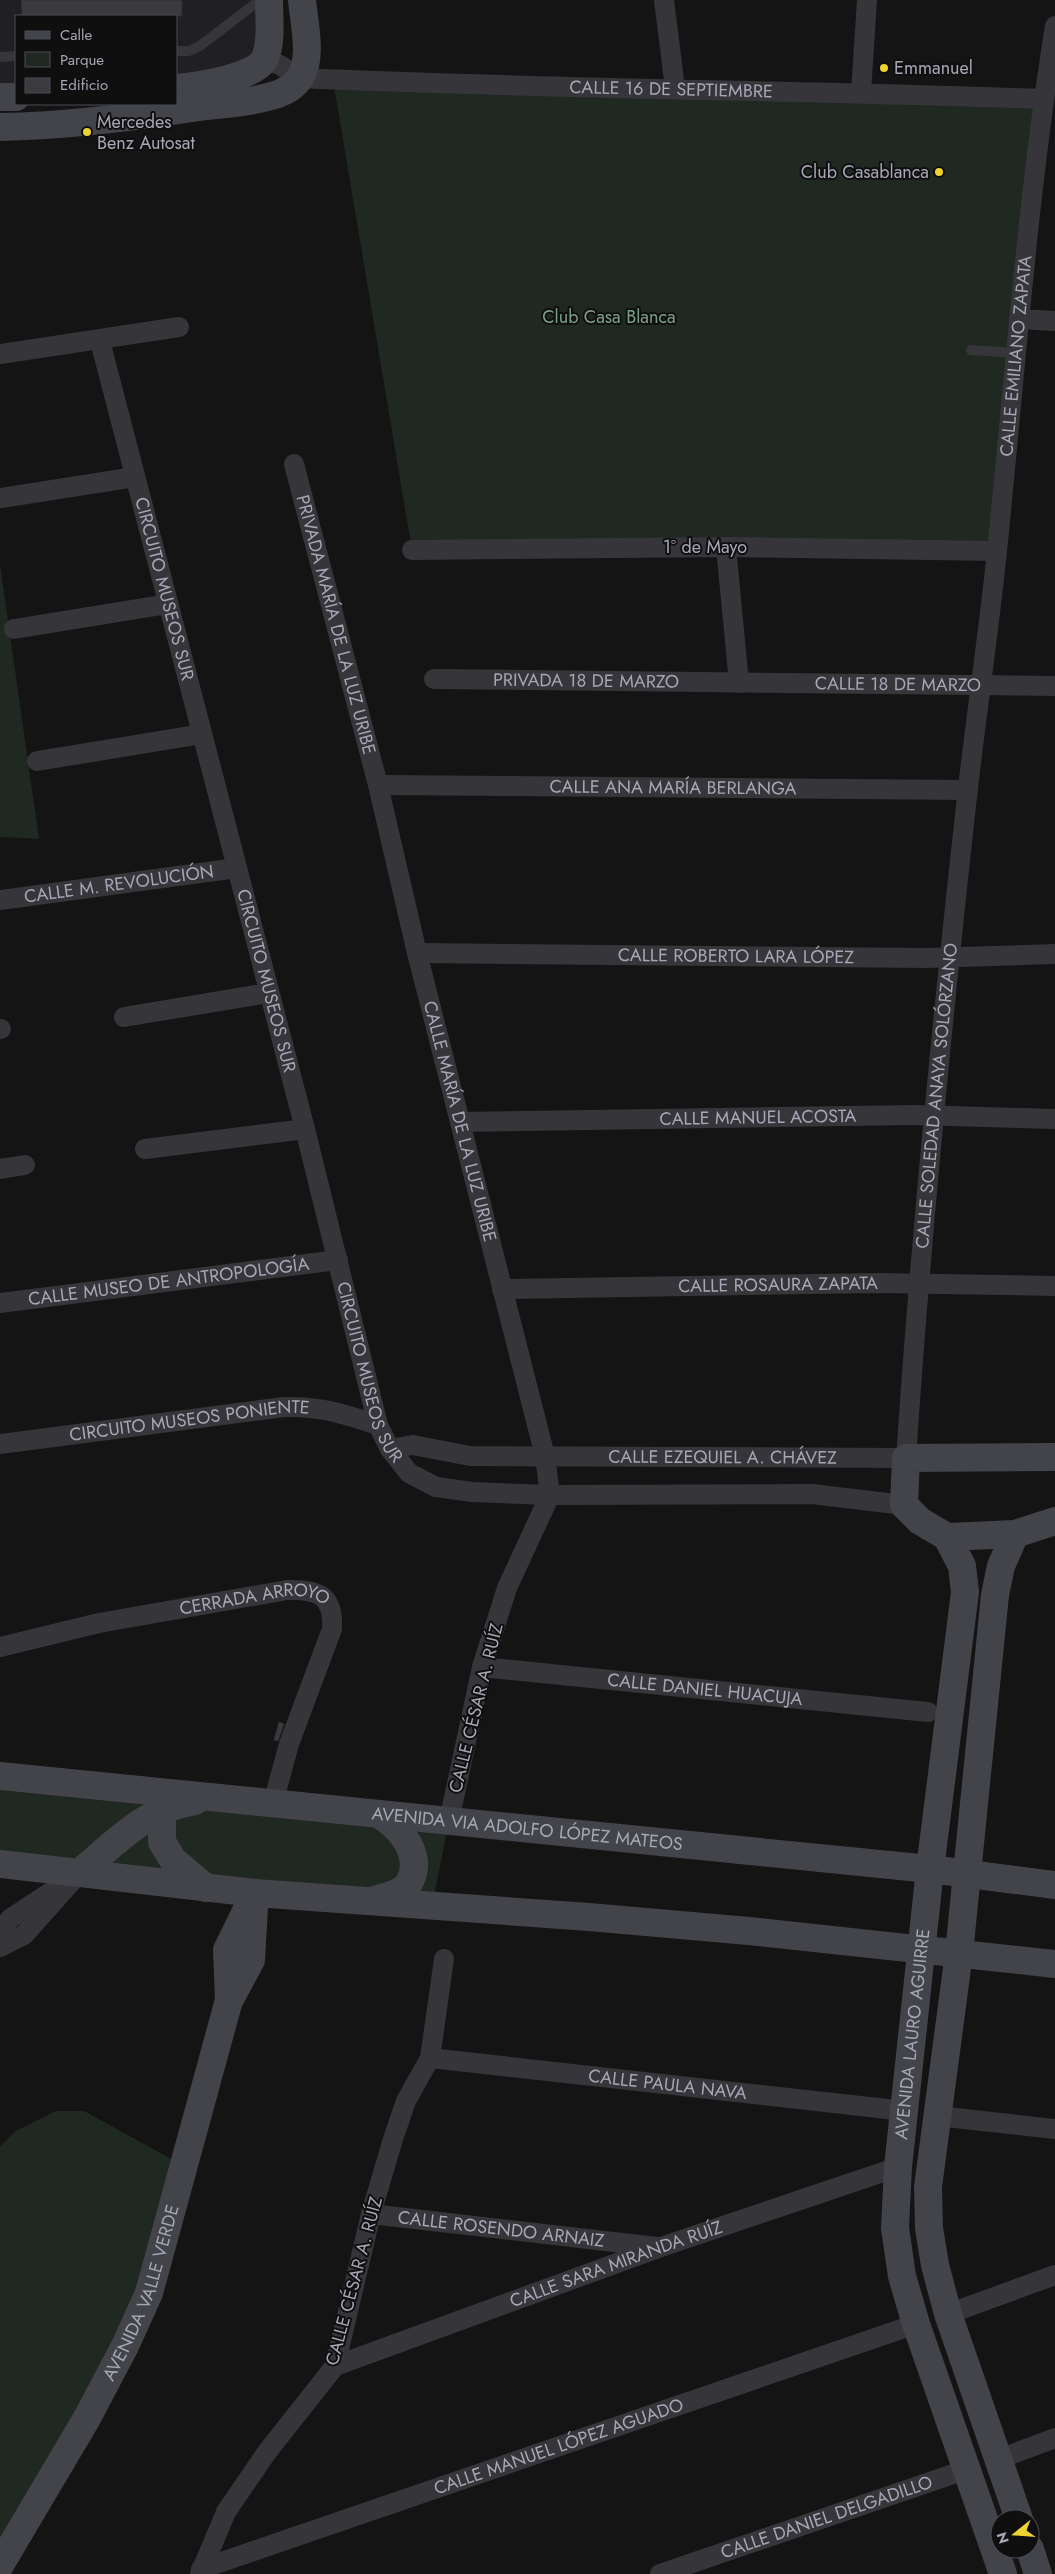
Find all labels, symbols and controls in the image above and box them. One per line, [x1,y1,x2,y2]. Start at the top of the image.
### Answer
legend [15,15,178,105]
text: Calle [60,24,92,46]
text: Parque [60,49,104,71]
place label: Emmanuel [894,55,973,81]
marker: Emmanuel [878,62,890,74]
text: Edificio [60,74,108,96]
street label: CALLE 16 DE SEPTIEMBRE [569,74,773,104]
place label: Mercedes Benz Autosat [97,109,195,156]
marker: Mercedes Benz Autosat [81,126,93,138]
place label: Club Casablanca [801,159,929,185]
marker: Club Casablanca [933,166,945,178]
street label: CALLE EMILIANO ZAPATA [993,254,1039,458]
park label: Club Casa Blanca [542,304,676,330]
street label: PRIVADA MARÍA DE LA LUZ URIBE [290,492,382,757]
street label: CIRCUITO MUSEOS SUR [128,494,201,683]
street label: 1º de Mayo [663,534,747,560]
street label: PRIVADA 18 DE MARZO [493,667,679,695]
street label: CALLE 18 DE MARZO [815,670,981,698]
street label: CALLE ANA MARÍA BERLANGA [550,773,797,802]
street label: CALLE M. REVOLUCIÓN [22,858,215,910]
street label: CIRCUITO MUSEOS SUR [230,886,303,1075]
street label: CALLE ROBERTO LARA LÓPEZ [618,942,854,970]
street label: CALLE SOLEDAD ANAYA SOLÓRZANO [909,942,964,1250]
street label: CALLE MARÍA DE LA LUZ URIBE [417,998,503,1245]
street label: CALLE MANUEL ACOSTA [659,1103,857,1132]
street label: CALLE MUSEO DE ANTROPOLOGÍA [27,1251,311,1312]
street label: CALLE ROSAURA ZAPATA [678,1270,878,1299]
street label: CIRCUITO MUSEOS SUR [330,1279,409,1468]
street label: CIRCUITO MUSEOS PONIENTE [68,1394,311,1448]
street label: CALLE EZEQUIEL A. CHÁVEZ [608,1444,837,1471]
street label: CERRADA ARROYO [177,1577,336,1622]
street label: CALLE CÉSAR A. RUÍZ [442,1620,510,1795]
street label: CALLE DANIEL HUACUJA [606,1667,804,1712]
street label: AVENIDA VIA ADOLFO LÓPEZ MATEOS [371,1800,684,1857]
street label: AVENIDA LAURO AGUIRRE [888,1927,937,2141]
street label: CALLE PAULA NAVA [587,2063,748,2106]
street label: CALLE CÉSAR A. RUÍZ [319,2194,389,2368]
street label: AVENIDA VALLE VERDE [96,2202,186,2385]
street label: CALLE ROSENDO ARNAIZ [397,2204,606,2254]
street label: CALLE SARA MIRANDA RUÍZ [506,2214,726,2314]
street label: CALLE MANUEL LÓPEZ AGUADO [430,2392,687,2501]
street label: CALLE DANIEL DELGADILLO [717,2469,936,2565]
north arrow [990,2509,1040,2559]
text: N [991,2530,1014,2546]

